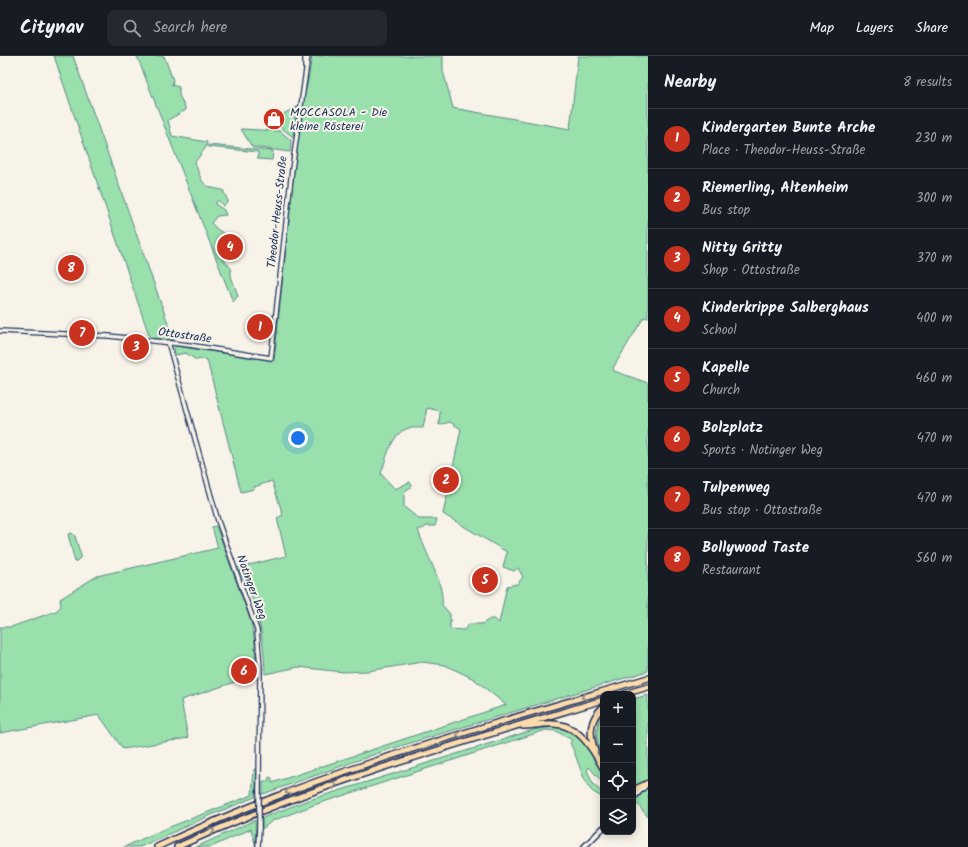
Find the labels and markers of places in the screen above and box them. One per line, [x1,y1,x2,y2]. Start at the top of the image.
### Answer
place label: MOCCASOLA - Die kleine Rösterei [290,103,388,136]
shop icon: MOCCASOLA - Die kleine Rösterei [261,106,287,132]
pin: 4 [217,232,243,262]
pin: 8 [58,253,84,283]
pin: 1 [247,312,273,342]
pin: 7 [69,318,95,348]
pin: 3 [123,332,149,362]
pin: 2 [433,465,459,495]
pin: 5 [472,565,498,595]
pin: 6 [231,656,257,686]

